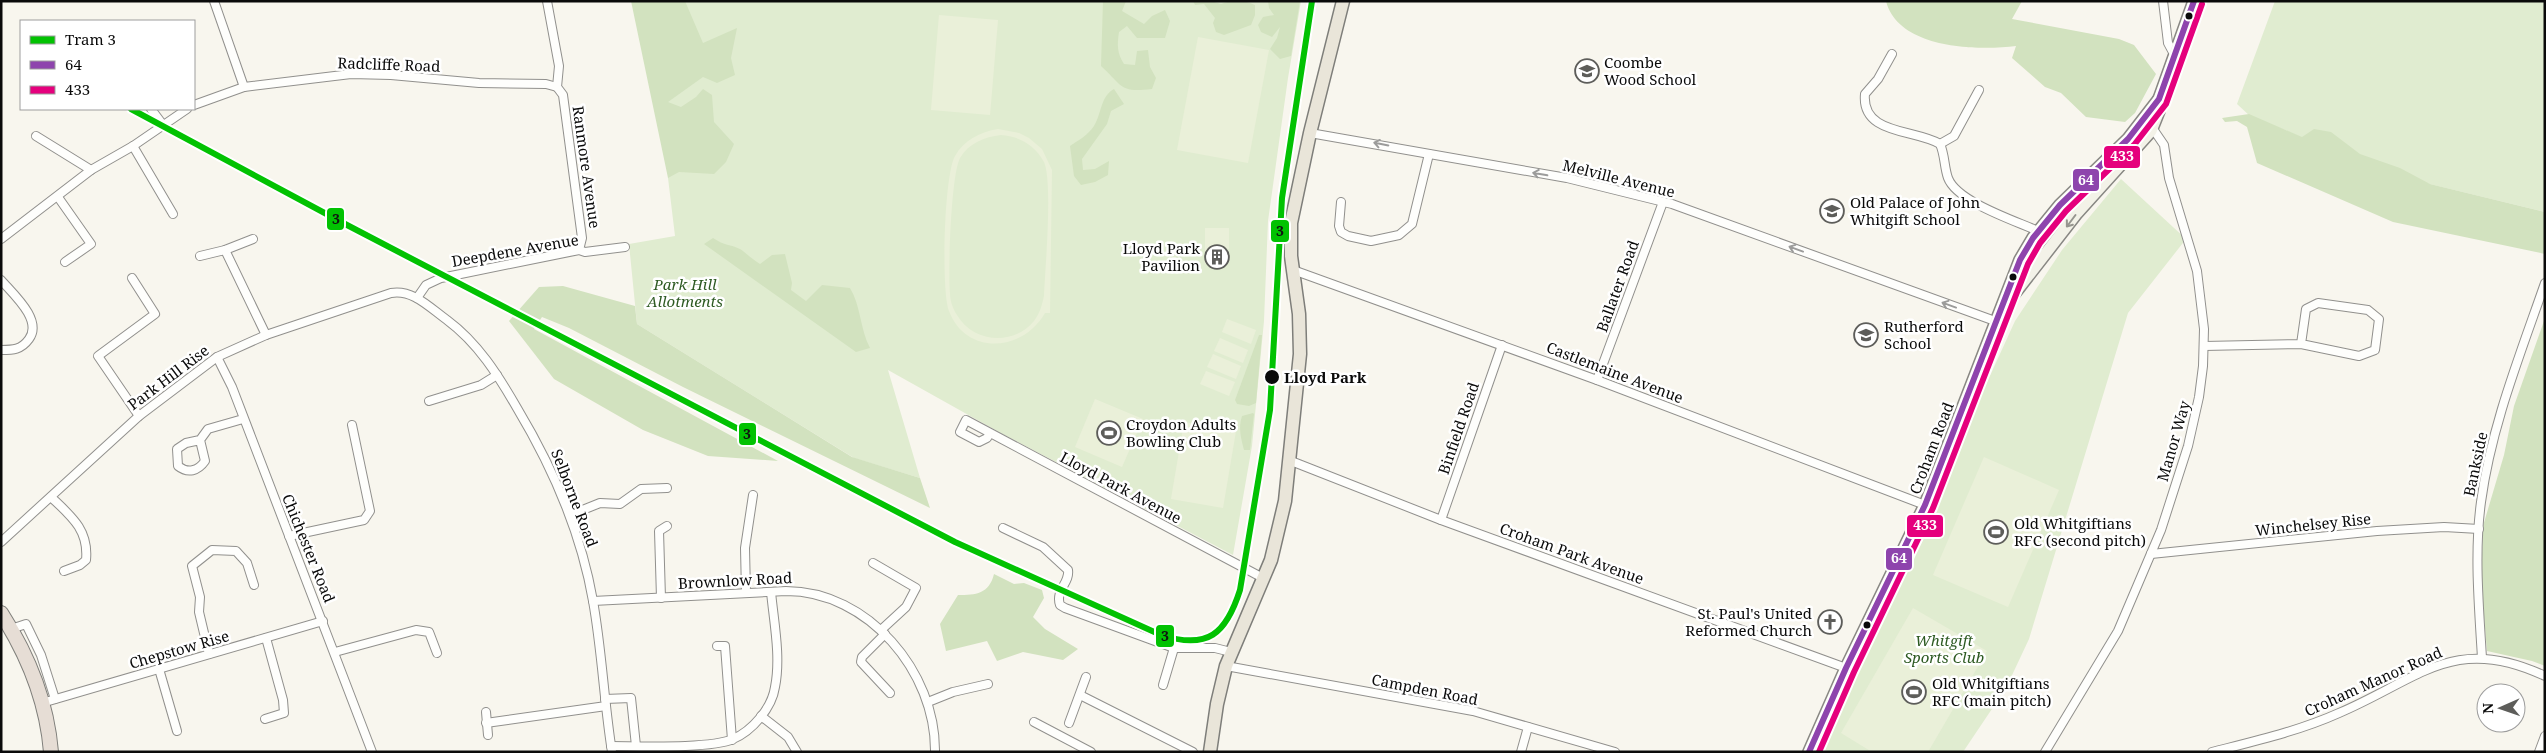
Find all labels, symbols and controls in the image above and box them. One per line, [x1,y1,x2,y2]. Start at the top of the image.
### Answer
unlabelled marker [2184,11,2194,21]
legend [20,20,195,110]
text: Tram 3 [65,29,116,49]
street label: Radcliffe Road [337,52,441,76]
place label: Coombe Wood School [1604,52,1697,89]
text: 64 [65,54,82,74]
school or university icon: Coombe Wood School [1574,58,1600,84]
text: 433 [65,79,90,99]
street label: Ranmore Avenue [569,105,605,229]
one-way arrow [1373,139,1389,149]
line badge: 433 [2103,145,2141,169]
text: 433 [2110,146,2134,165]
street label: Melville Avenue [1561,154,1677,202]
one-way arrow [1533,168,1549,178]
line badge: 64 [2072,168,2100,192]
text: 64 [2078,170,2094,189]
place label: Old Palace of John Whitgift School [1850,192,1980,229]
school or university icon: Old Palace of John Whitgift School [1819,198,1845,224]
line badge: 3 [326,207,345,231]
text: 3 [332,209,340,228]
one-way arrow [2066,214,2076,228]
line badge: 3 [1270,219,1290,243]
text: 3 [1276,221,1284,240]
street label: Deepdene Avenue [450,229,580,271]
street label: Ballater Road [1591,237,1643,335]
place label: Lloyd Park Pavilion [1123,238,1200,275]
building icon: Lloyd Park Pavilion [1204,244,1230,270]
one-way arrow [1789,244,1805,253]
unlabelled marker [2008,272,2018,282]
park label: Park Hill Allotments [646,274,723,311]
one-way arrow [1942,300,1957,309]
place label: Rutherford School [1884,316,1964,353]
school or university icon: Rutherford School [1853,322,1879,348]
street label: Castlemaine Avenue [1544,337,1686,407]
street label: Park Hill Rise [123,340,213,414]
place label: Lloyd Park [1284,367,1367,387]
marker: Lloyd Park [1263,368,1281,386]
street label: Binfield Road [1433,379,1483,477]
street label: Manor Way [2152,398,2194,484]
street label: Croham Road [1904,399,1958,497]
place label: Croydon Adults Bowling Club [1126,414,1236,451]
sports icon: Croydon Adults Bowling Club [1096,420,1122,446]
line badge: 3 [738,422,757,446]
text: 3 [743,424,751,443]
street label: Bankside [2458,430,2492,498]
street label: Selborne Road [547,446,603,550]
street label: Lloyd Park Avenue [1057,447,1185,527]
street label: Chichester Road [278,491,340,605]
street label: Winchelsey Rise [2254,508,2372,540]
place label: Old Whitgiftians RFC (second pitch) [2014,513,2146,550]
line badge: 433 [1906,514,1944,538]
text: 433 [1913,515,1937,534]
street label: Croham Park Avenue [1497,518,1647,588]
sports icon: Old Whitgiftians RFC (second pitch) [1983,519,2009,545]
line badge: 64 [1885,547,1913,571]
text: 64 [1891,548,1907,567]
street label: Brownlow Road [677,567,793,593]
place label: St. Paul's United Reformed Church [1685,603,1812,640]
church icon: St. Paul's United Reformed Church [1817,609,1843,635]
unlabelled marker [1862,620,1872,630]
line badge: 3 [1155,624,1175,648]
street label: Chepstow Rise [127,625,231,673]
text: 3 [1161,626,1169,645]
park label: Whitgift Sports Club [1904,630,1984,667]
street label: Croham Manor Road [2301,642,2445,720]
street label: Campden Road [1370,669,1480,709]
place label: Old Whitgiftians RFC (main pitch) [1932,673,2051,710]
sports icon: Old Whitgiftians RFC (main pitch) [1901,679,1927,705]
north arrow [2476,683,2526,733]
text: N [2478,703,2497,714]

